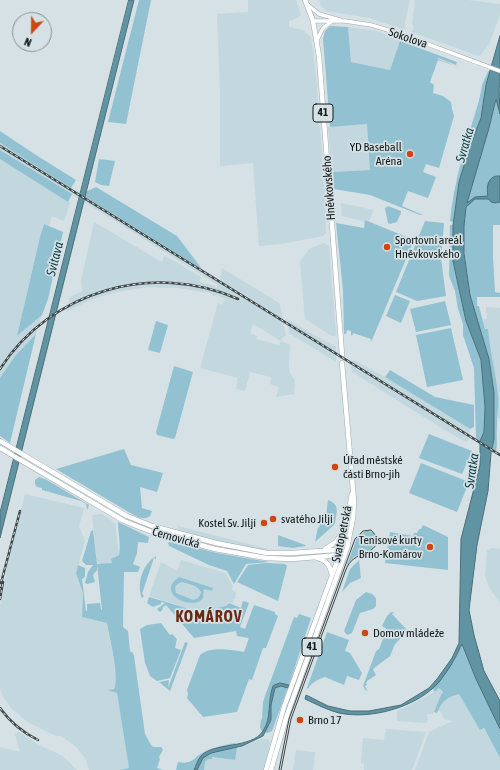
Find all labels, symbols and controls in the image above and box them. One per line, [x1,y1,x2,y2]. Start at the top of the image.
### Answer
north arrow [12,12,52,52]
street label: Sokolova [387,25,429,51]
text: N [23,35,33,49]
road number: 41 [313,104,333,122]
water label: Svratka [453,126,477,164]
place label: YD Baseball Aréna [350,140,402,168]
marker: YD Baseball Aréna [405,149,415,159]
street label: Hněvkovského [320,155,338,221]
place label: Sportovní areál Hněvkovského [395,233,462,261]
water label: Svitava [43,240,67,278]
marker: Sportovní areál Hněvkovského [382,242,392,252]
water label: Svratka [462,452,482,490]
place label: Úřad městské části Brno-jih [343,453,403,481]
marker: Úřad městské části Brno-jih [330,462,340,472]
street label: Svatopetrská [329,504,355,564]
place label: svatého Jiljí [281,512,333,526]
marker: svatého Jiljí [268,514,278,524]
place label: Kostel Sv. Jiljí [198,516,256,530]
marker: Kostel Sv. Jiljí [259,518,269,528]
street label: Černovická [151,524,201,552]
place label: Tenisové kurty Brno-Komárov [359,533,422,561]
marker: Tenisové kurty Brno-Komárov [425,542,435,552]
district label: KOMÁROV [175,607,243,627]
place label: Domov mládeže [373,626,444,640]
marker: Domov mládeže [360,628,370,638]
road number: 41 [302,638,322,656]
place label: Brno 17 [308,713,342,727]
marker: Brno 17 [295,715,305,725]

